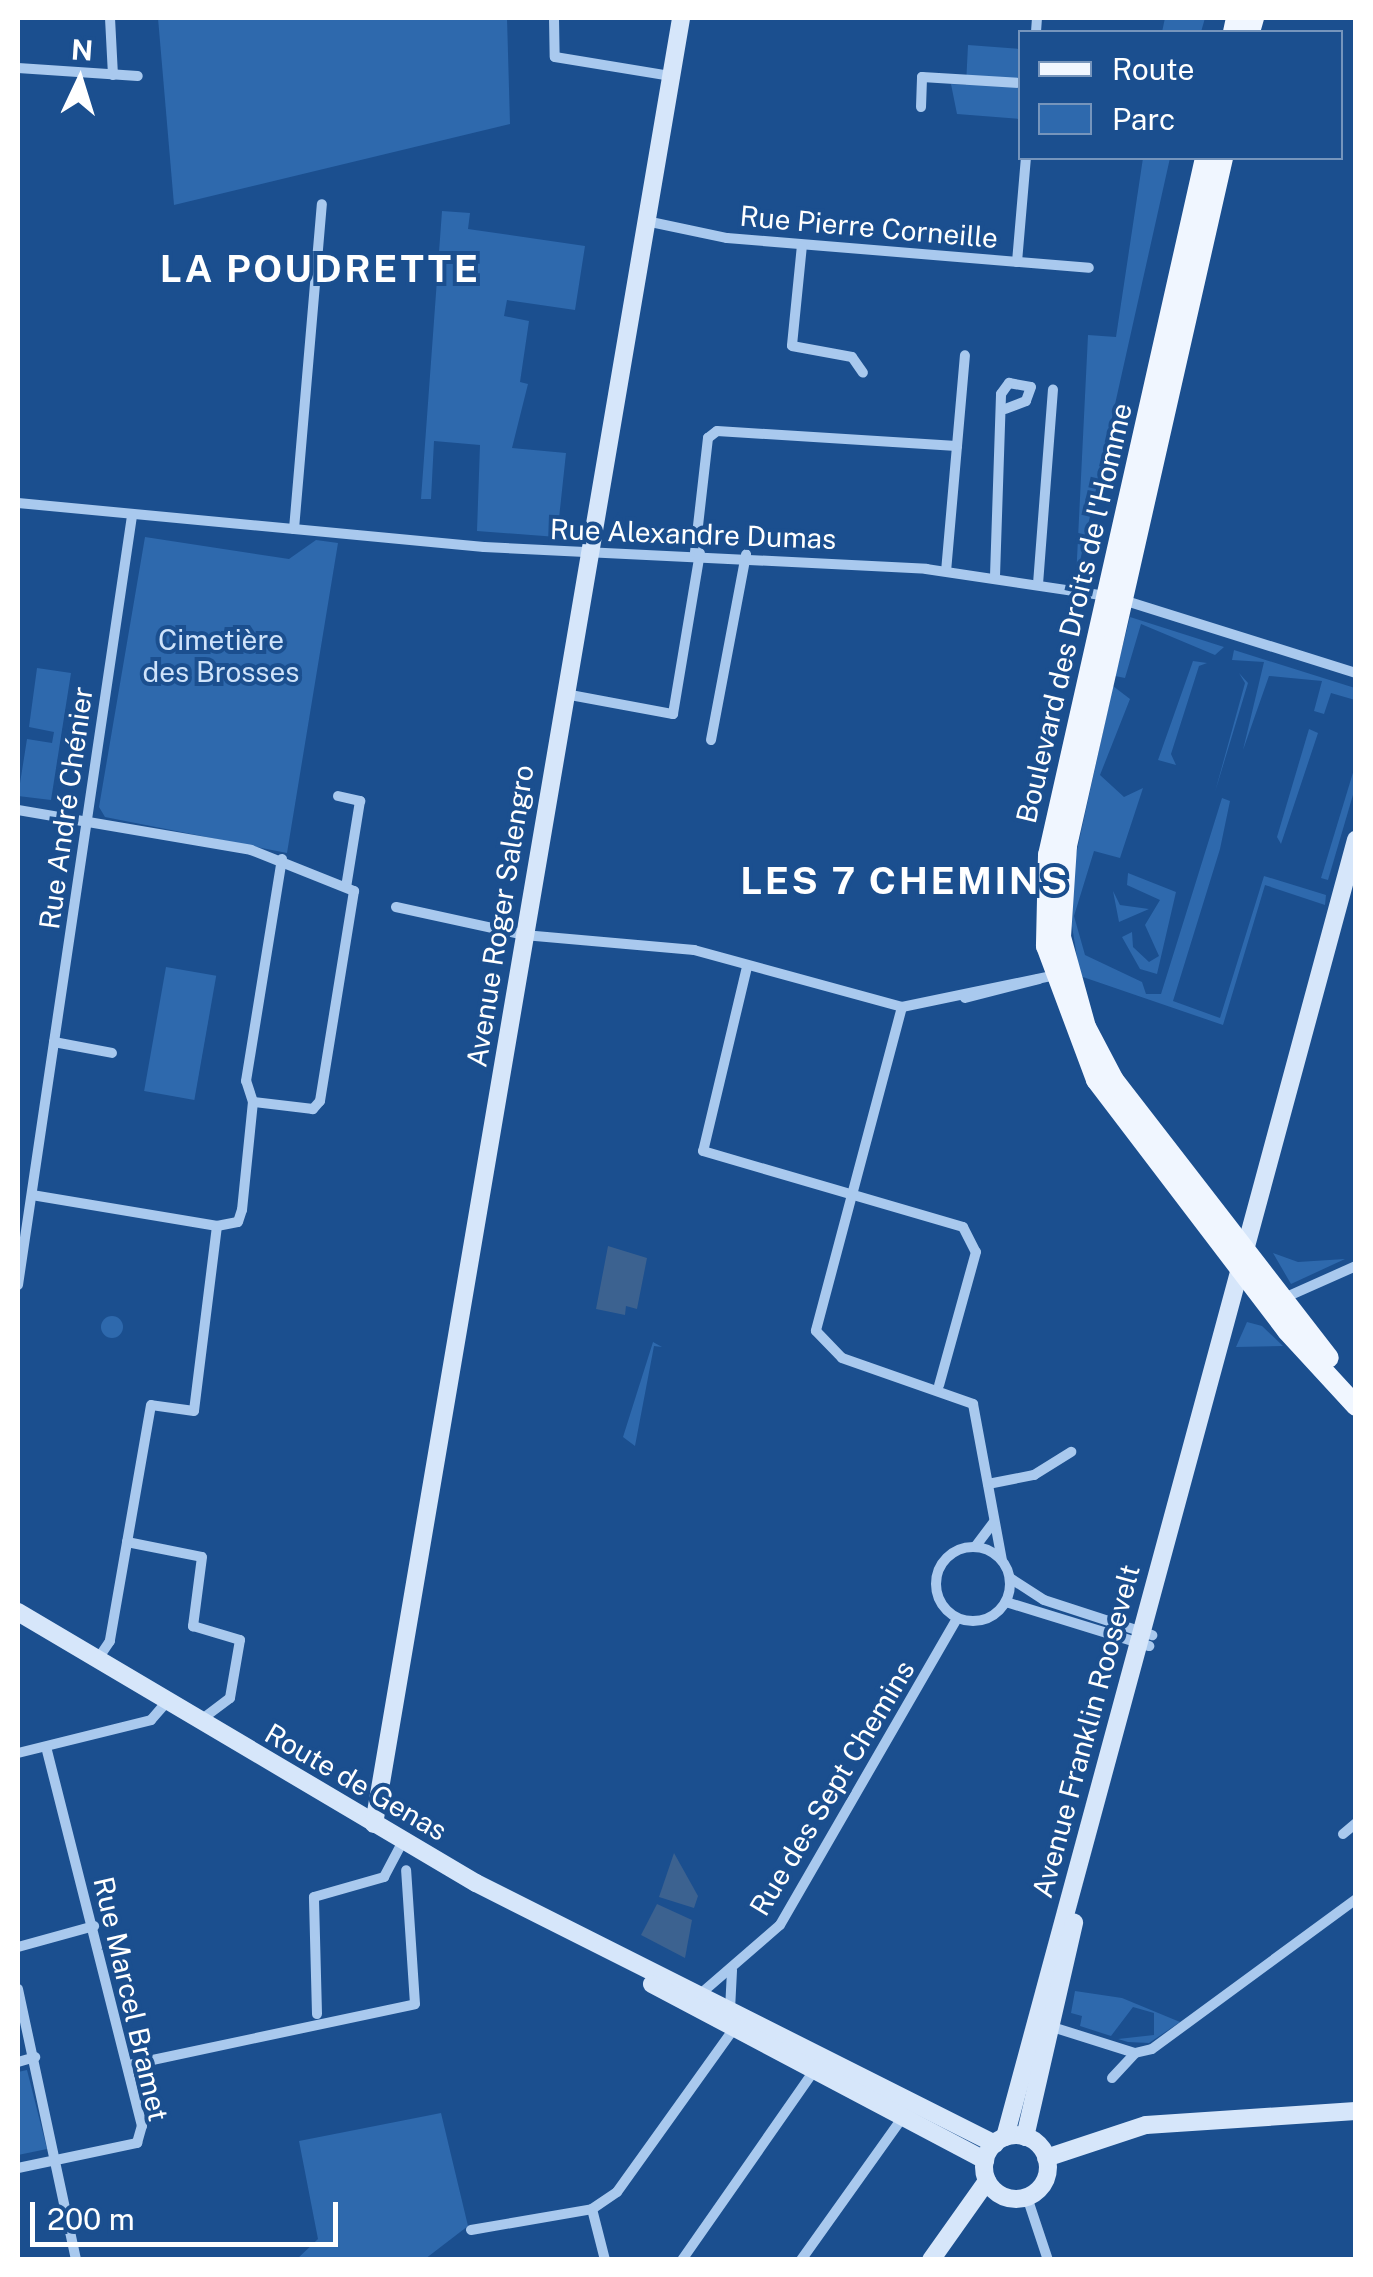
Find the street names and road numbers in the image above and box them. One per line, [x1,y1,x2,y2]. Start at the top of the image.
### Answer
street label: Rue Pierre Corneille [738,199,1000,255]
street label: Boulevard des Droits de l'Homme [1009,399,1139,827]
street label: Rue Alexandre Dumas [549,512,837,556]
street label: Rue André Chénier [32,684,100,932]
street label: Avenue Roger Salengro [459,762,541,1070]
street label: Avenue Franklin Roosevelt [1025,1561,1147,1901]
street label: Rue des Sept Chemins [742,1654,922,1922]
street label: Route de Genas [259,1716,453,1848]
street label: Rue Marcel Bramet [87,1874,175,2124]

